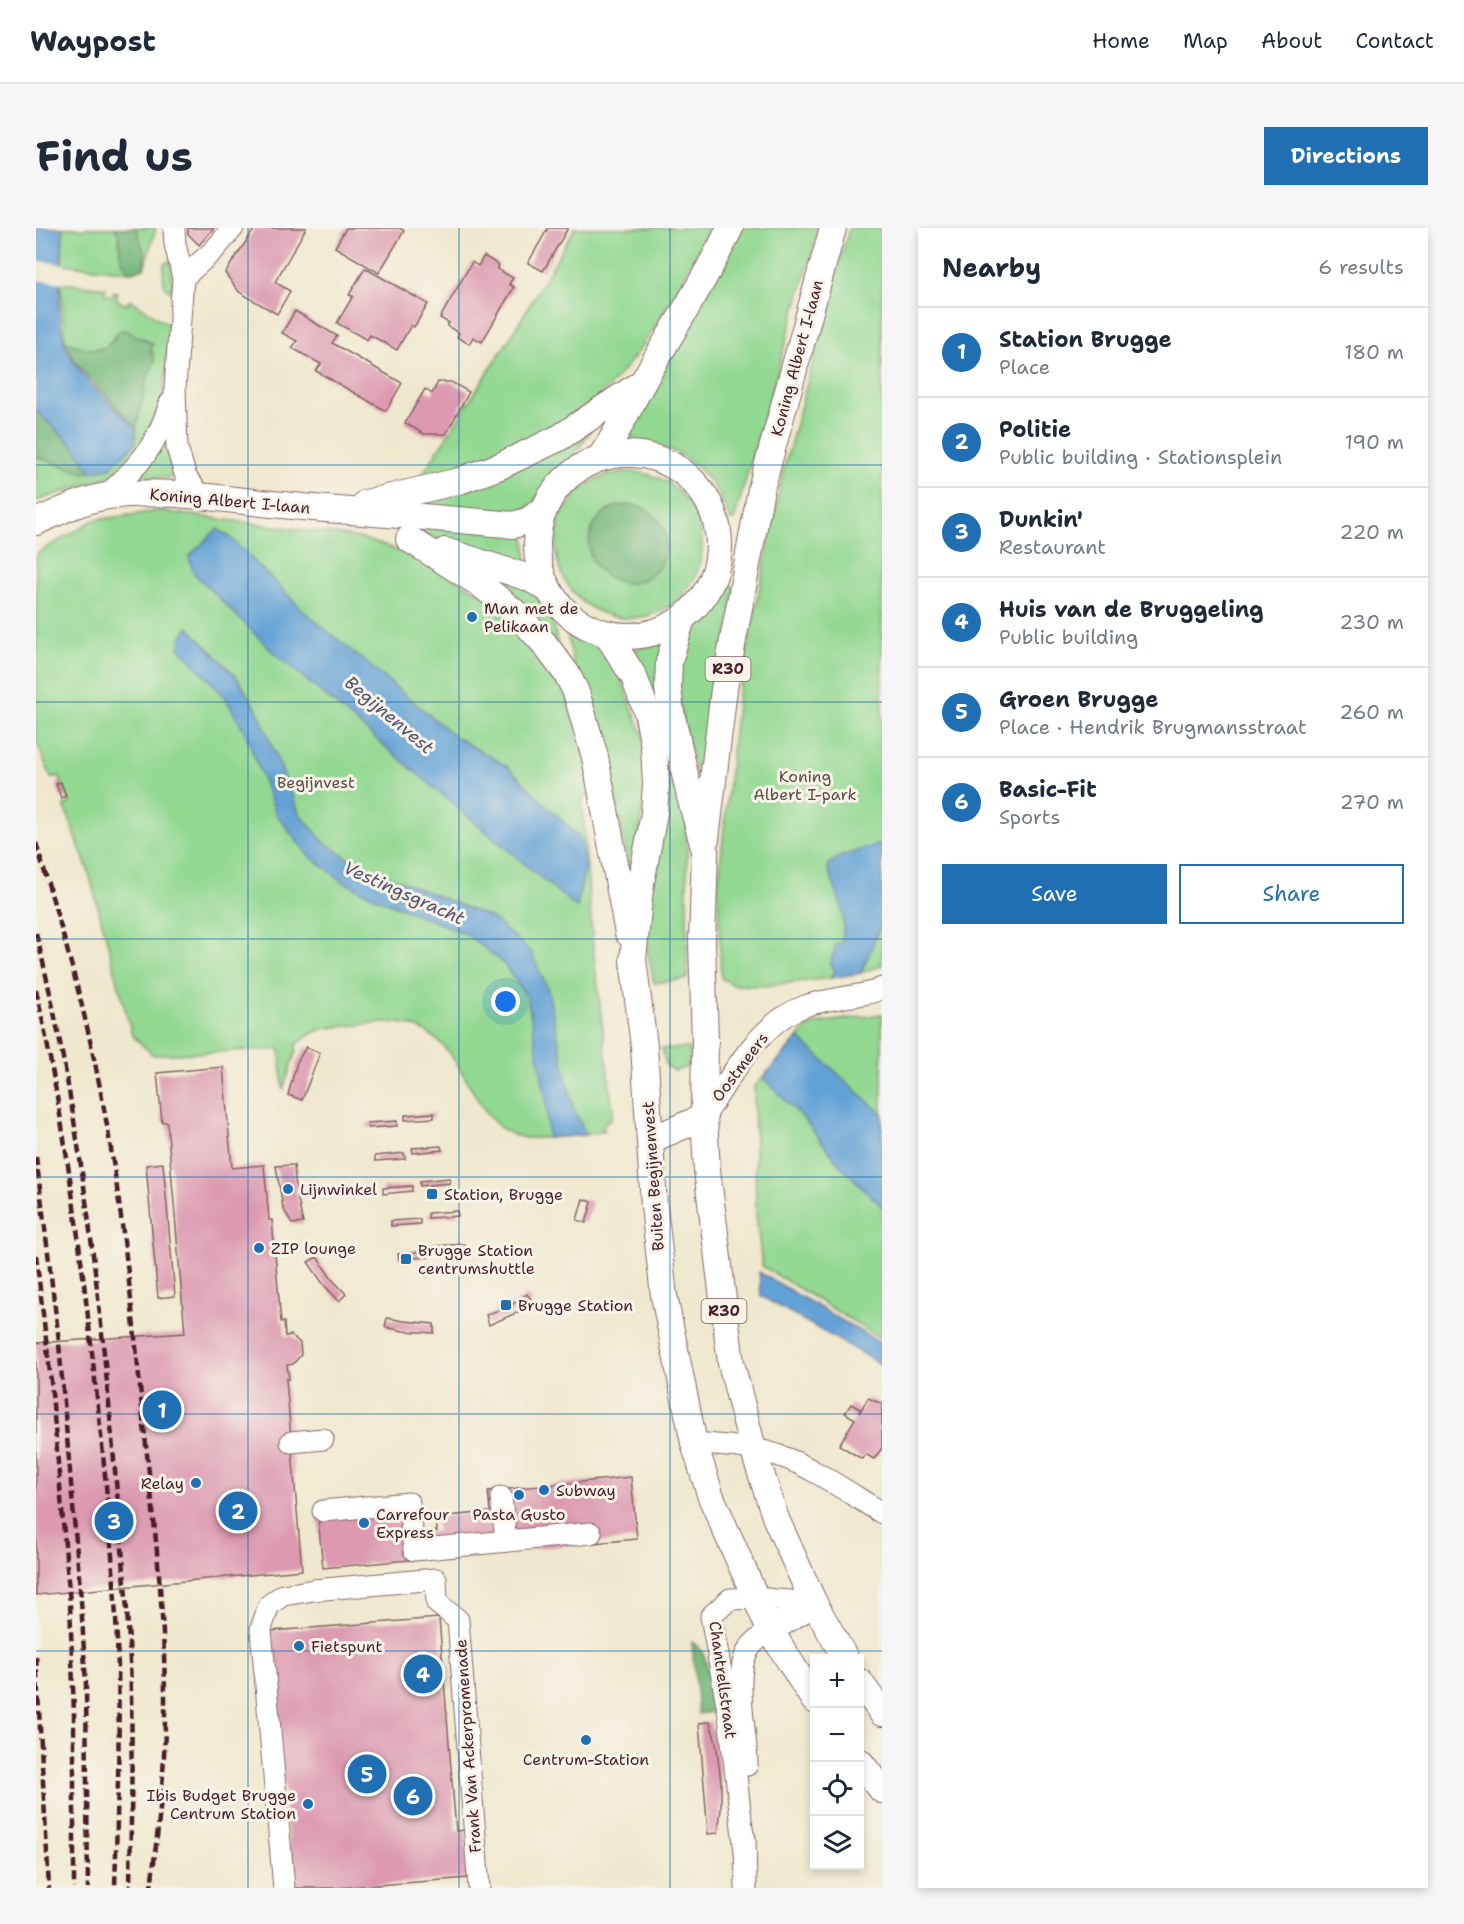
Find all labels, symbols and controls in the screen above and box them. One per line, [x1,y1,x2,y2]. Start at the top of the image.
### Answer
text: Waypost [30,22,156,60]
text: Home [1092,27,1150,55]
text: Map [1183,27,1228,55]
text: About [1261,27,1322,55]
text: Contact [1355,27,1434,55]
button: Directions [1264,127,1428,185]
text: Find us [36,128,193,184]
text: Nearby [942,250,1041,285]
text: 6 results [1318,254,1404,280]
street label: Koning Albert I-laan [766,277,828,438]
text: Station Brugge [999,325,1172,354]
text: 1 [957,339,966,365]
text: 180 m [1344,339,1404,365]
text: Place [999,354,1050,380]
text: Politie [999,415,1071,444]
text: 2 [955,429,969,455]
text: 190 m [1345,429,1404,455]
text: Public building · Stationsplein [999,444,1282,470]
street label: Koning Albert I-laan [149,484,311,518]
text: Dunkin' [999,505,1083,534]
text: 3 [955,519,969,545]
text: 220 m [1340,519,1404,545]
text: Restaurant [999,534,1106,560]
text: Huis van de Bruggeling [999,595,1264,624]
place label: Man met de Pelikaan [484,598,579,637]
text: 4 [955,609,969,635]
text: 230 m [1339,609,1404,635]
marker: Man met de Pelikaan [465,610,479,624]
text: Public building [999,624,1138,650]
road number: R30 [706,657,750,681]
water label: Begijnenvest [339,671,439,759]
text: Groen Brugge [999,685,1158,714]
text: 5 [955,699,968,725]
text: 260 m [1339,699,1404,725]
text: Place · Hendrik Brugmansstraat [999,714,1307,740]
park label: Koning Albert I-park [753,766,857,805]
park label: Begijnvest [277,772,355,793]
text: Basic-Fit [999,775,1097,804]
text: 6 [955,789,969,815]
text: 270 m [1340,789,1404,815]
text: Sports [999,804,1060,830]
water label: Vestingsgracht [340,856,468,930]
button: Save [942,864,1167,924]
button: Share [1179,864,1404,924]
your location [491,987,520,1016]
street label: Oostmeers [707,1028,773,1106]
street label: Buiten Begijnenvest [637,1100,669,1252]
place label: Lijnwinkel [300,1179,377,1200]
marker: Lijnwinkel [281,1182,295,1196]
place label: Station, Brugge [444,1184,563,1205]
marker: Station, Brugge [425,1187,439,1201]
place label: ZIP lounge [271,1238,356,1259]
place label: Brugge Station centrumshuttle [418,1240,535,1279]
marker: ZIP lounge [252,1241,266,1255]
marker: Brugge Station centrumshuttle [399,1252,413,1266]
place label: Brugge Station [518,1295,633,1316]
marker: Brugge Station [499,1298,513,1312]
road number: R30 [702,1299,746,1323]
pin: 1 [142,1388,182,1432]
place label: Relay [141,1473,184,1494]
marker: Relay [189,1476,203,1490]
place label: Subway [556,1480,616,1501]
marker: Subway [537,1483,551,1497]
pin: 2 [218,1488,258,1534]
marker: Pasta Gusto [512,1488,526,1502]
pin: 3 [94,1498,134,1544]
place label: Carrefour Express [376,1504,450,1543]
place label: Pasta Gusto [473,1504,565,1525]
marker: Carrefour Express [357,1516,371,1530]
street label: Chantrellstraat [704,1620,742,1740]
place label: Fietspunt [311,1636,382,1657]
street label: Frank Van Ackerpromenade [450,1638,486,1854]
marker: Fietspunt [292,1639,306,1653]
pin: 4 [404,1652,442,1696]
map controls [810,1654,864,1870]
button: + [810,1654,864,1708]
button: − [810,1708,864,1762]
marker: Centrum-Station [579,1733,593,1747]
place label: Centrum-Station [523,1749,649,1770]
pin: 5 [348,1752,386,1796]
button: locate [810,1762,864,1816]
pin: 6 [394,1774,433,1818]
place label: Ibis Budget Brugge Centrum Station [147,1785,296,1824]
marker: Ibis Budget Brugge Centrum Station [301,1797,315,1811]
button: layers [810,1816,864,1870]

